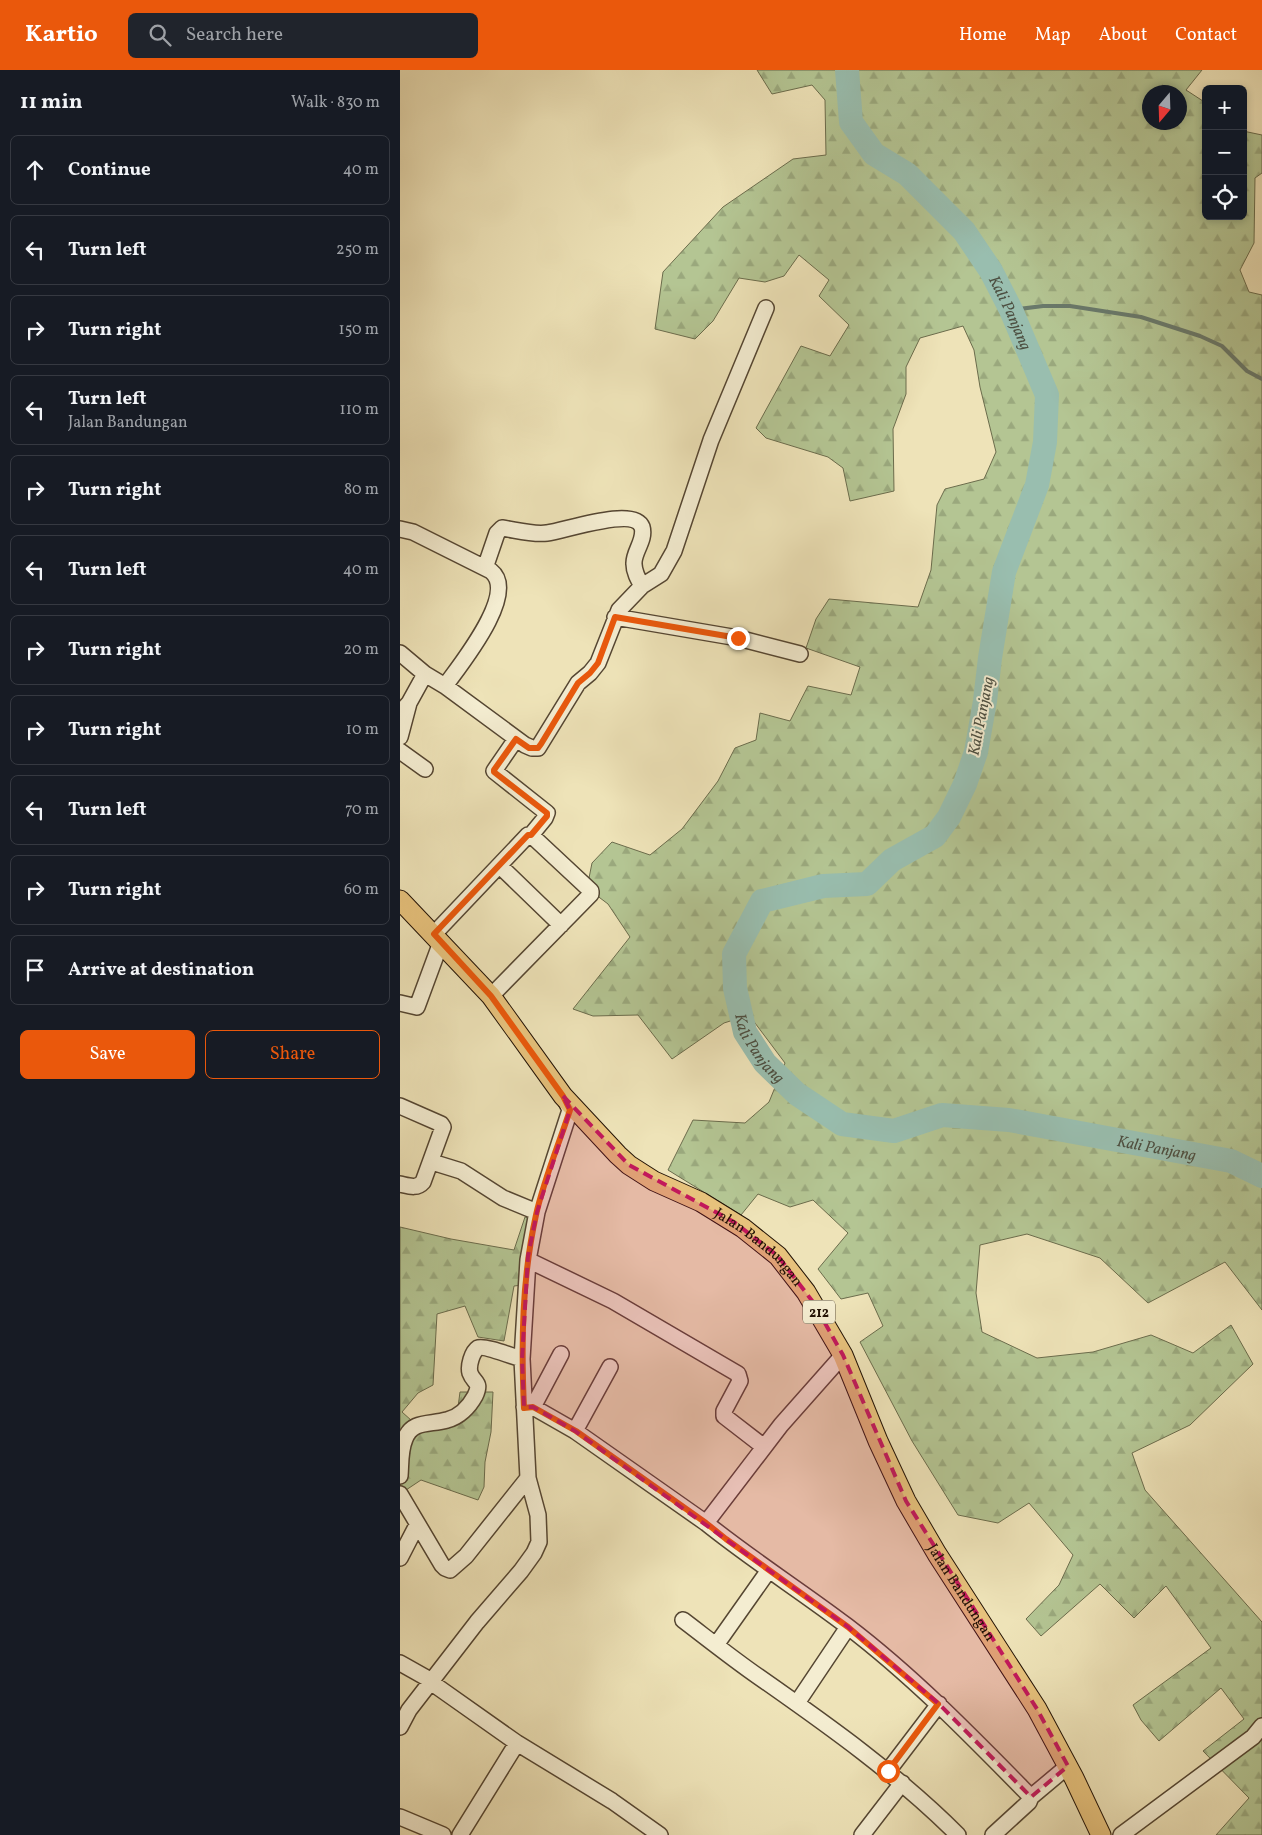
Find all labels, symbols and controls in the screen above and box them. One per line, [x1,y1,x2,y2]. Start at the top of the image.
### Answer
search box [128,13,478,58]
text: Kartio [25,18,98,52]
icon: search [146,21,174,49]
text: Search here [186,22,283,48]
text: Home [959,23,1007,48]
text: Map [1035,23,1071,48]
text: About [1099,23,1147,48]
text: Contact [1175,23,1237,48]
north arrow [1142,85,1187,130]
map controls [1202,85,1247,220]
button: + [1202,85,1247,130]
text: 11 min [20,88,83,117]
text: Walk · 830 m [291,92,380,114]
button: − [1202,130,1247,175]
icon: ahead [21,156,49,184]
text: Continue [68,157,151,183]
text: 40 m [343,159,379,181]
button: locate [1202,175,1247,220]
icon: left [21,236,49,264]
text: Turn left [68,237,147,263]
text: 250 m [336,239,379,261]
water label: Kali Panjang [982,272,1036,354]
icon: right [21,316,49,344]
text: Turn right [68,317,161,343]
text: 150 m [338,319,379,341]
text: Turn left [68,386,147,412]
icon: left [21,396,49,424]
text: 110 m [340,399,379,421]
text: Jalan Bandungan [68,412,188,434]
icon: right [21,476,49,504]
text: Turn right [68,477,161,503]
text: 80 m [344,479,379,501]
icon: left [21,556,49,584]
text: Turn left [68,557,147,583]
text: 40 m [343,559,379,581]
route end [727,627,750,650]
icon: right [21,636,49,664]
text: Turn right [68,637,161,663]
text: 20 m [344,639,379,661]
water label: Kali Panjang [964,675,1000,758]
icon: right [21,716,49,744]
text: Turn right [68,717,161,743]
text: 10 m [346,719,379,741]
icon: left [21,796,49,824]
text: Turn left [68,797,147,823]
text: 70 m [345,799,379,821]
icon: right [21,876,49,904]
text: Turn right [68,877,161,903]
text: 60 m [344,879,379,901]
icon: arrive [21,956,49,984]
text: Arrive at destination [68,957,254,983]
water label: Kali Panjang [728,1011,788,1089]
button: Save [20,1030,195,1079]
button: Share [205,1030,380,1079]
water label: Kali Panjang [1115,1131,1198,1167]
street label: Jalan Bandungan [710,1204,807,1292]
road number: 212 [803,1300,835,1324]
street label: Jalan Bandungan [921,1540,1000,1646]
route start [877,1760,900,1783]

